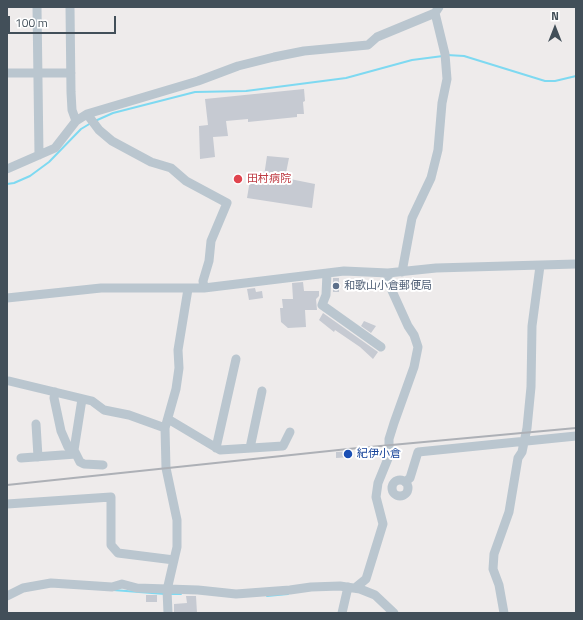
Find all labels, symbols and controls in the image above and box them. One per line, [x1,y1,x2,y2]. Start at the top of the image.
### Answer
scale bar [10,8,118,34]
north arrow [535,8,575,48]
text: N [551,8,559,24]
text: 100 m [15,13,48,32]
place label: 田村病院 [247,172,291,186]
marker: 田村病院 [232,173,244,185]
place label: 和歌山小倉郵便局 [344,279,432,293]
marker: 和歌山小倉郵便局 [331,281,341,291]
place label: 紀伊小倉 [357,447,401,461]
marker: 紀伊小倉 [342,448,354,460]

